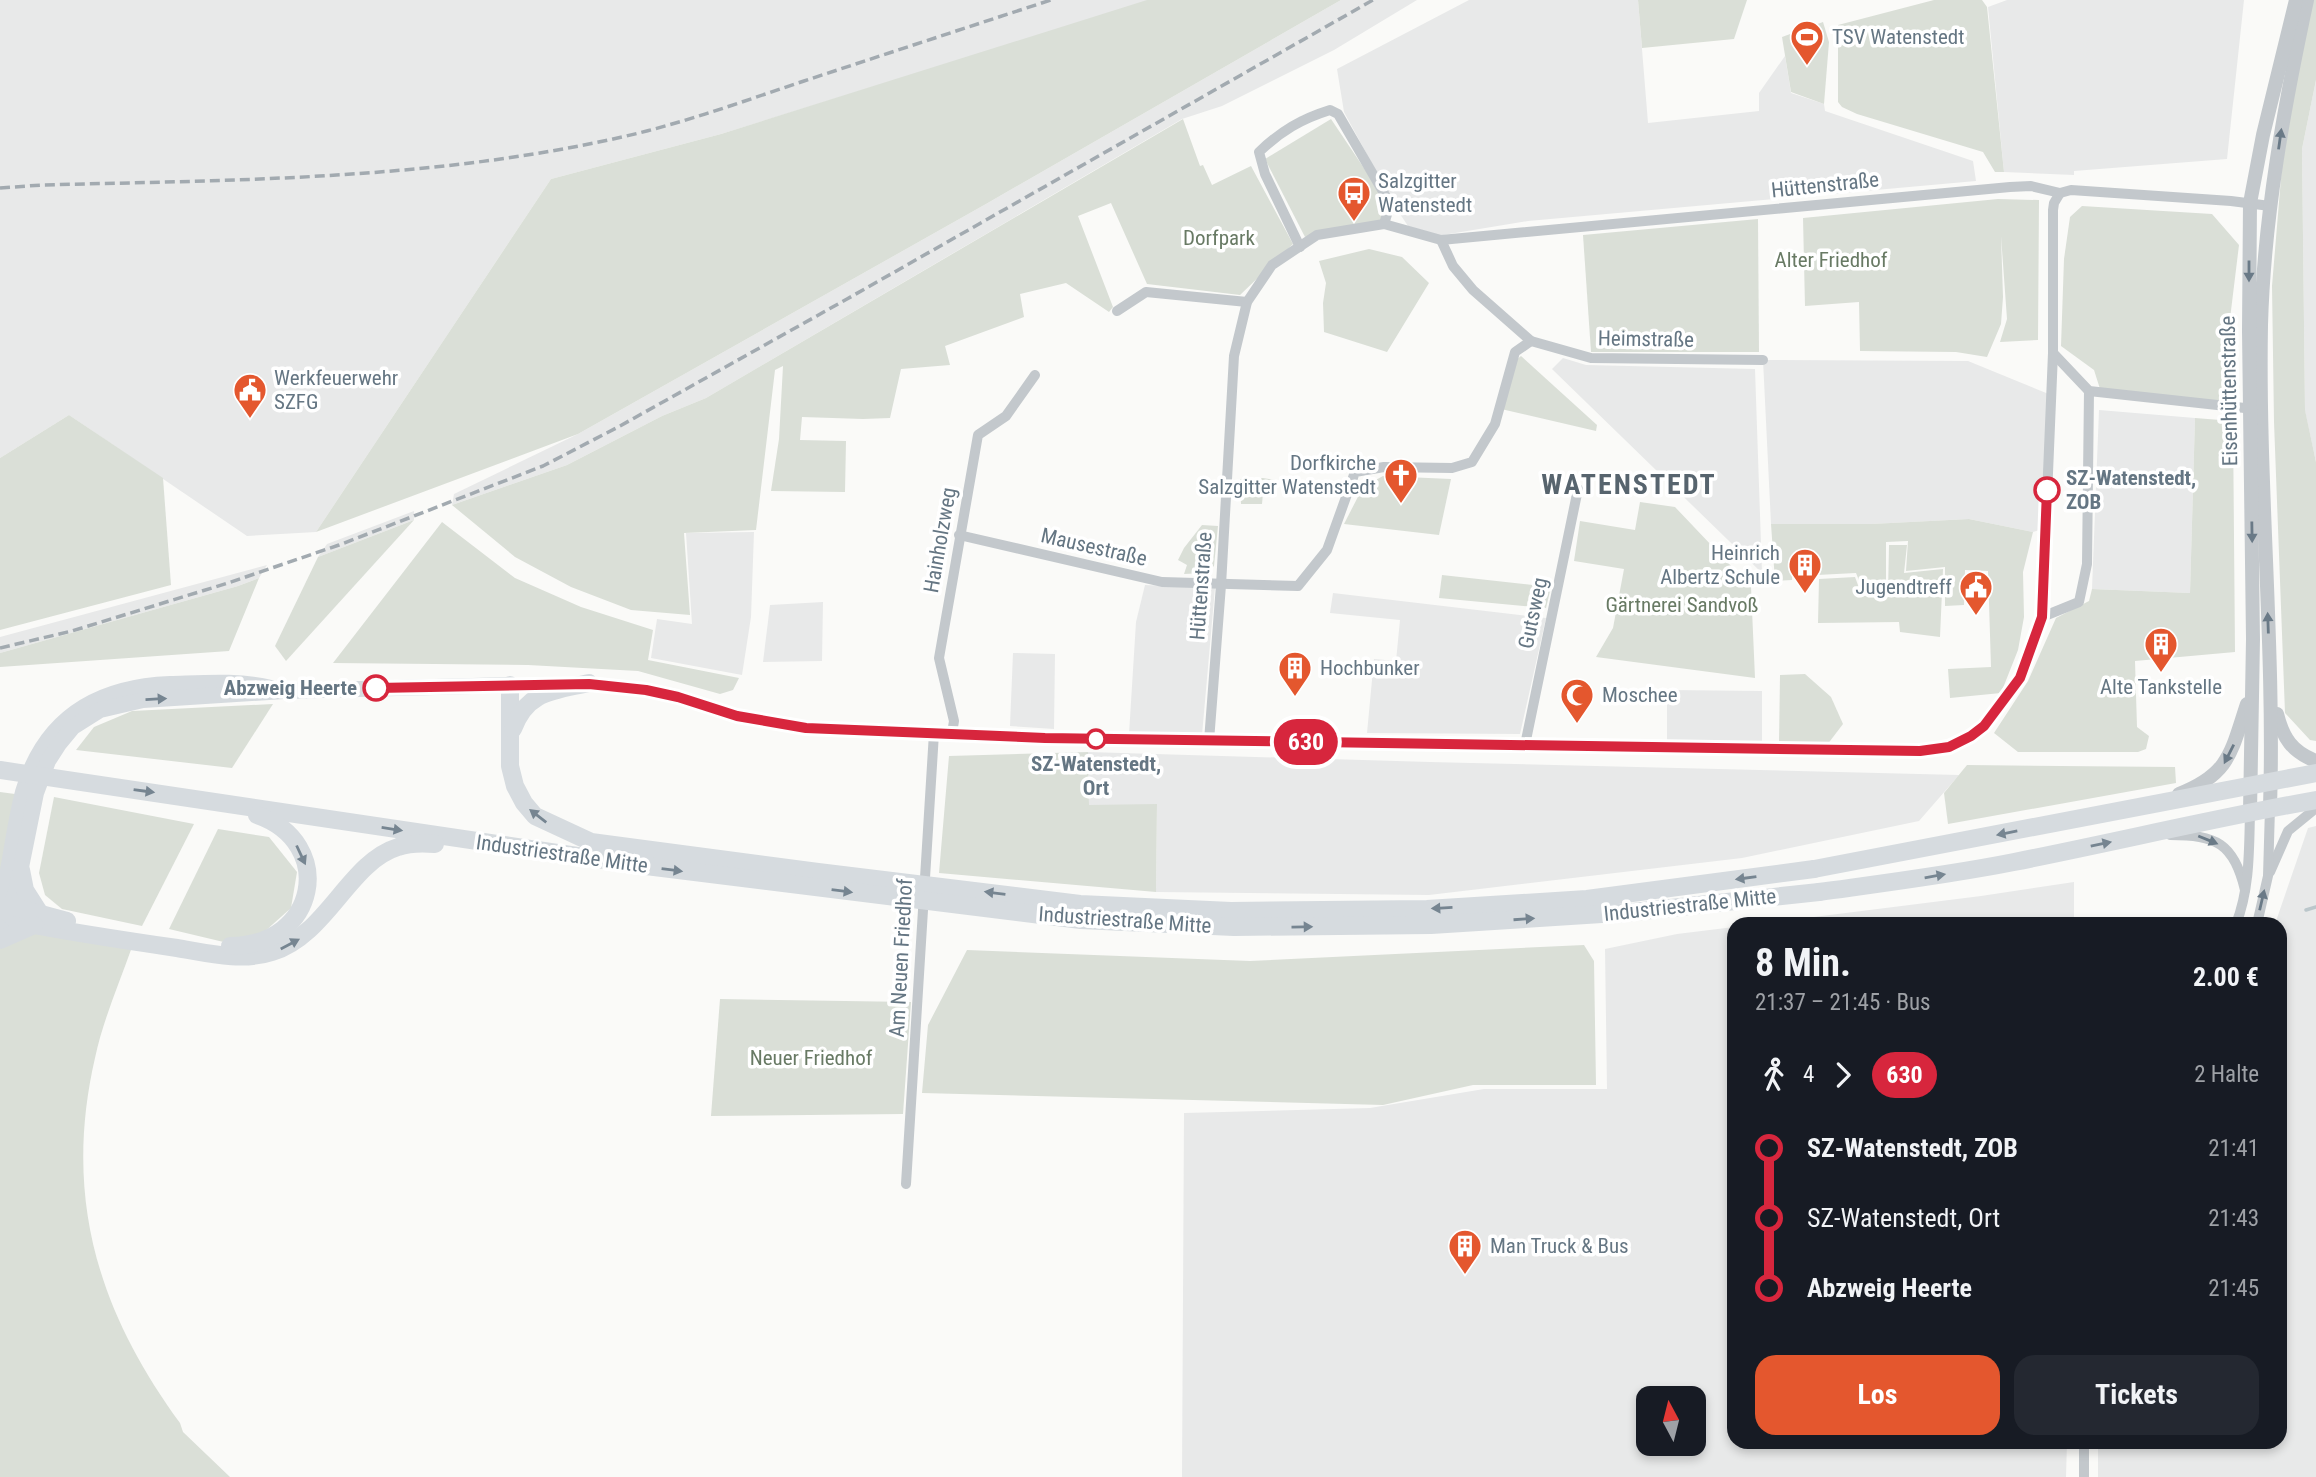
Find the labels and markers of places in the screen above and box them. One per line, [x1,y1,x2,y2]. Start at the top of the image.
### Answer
sports icon: TSV Watenstedt [1788,18,1826,67]
place label: TSV Watenstedt [1832,25,1964,49]
place label: Salzgitter Watenstedt [1378,169,1472,217]
bus stop icon: Salzgitter Watenstedt [1335,174,1373,223]
place label: Werkfeuerwehr SZFG [274,366,398,414]
public building icon: Werkfeuerwehr SZFG [231,371,269,420]
place label: Dorfkirche Salzgitter Watenstedt [1198,451,1376,499]
church icon: Dorfkirche Salzgitter Watenstedt [1382,456,1420,505]
place label: SZ-Watenstedt, ZOB [2066,466,2196,514]
marker: SZ-Watenstedt, ZOB [2034,477,2060,503]
place label: Heinrich Albertz Schule [1660,541,1780,589]
building icon: Heinrich Albertz Schule [1786,546,1824,595]
public building icon: Jugendtreff [1957,568,1995,617]
place label: Jugendtreff [1855,575,1952,599]
building icon: Alte Tankstelle [2142,625,2180,674]
building icon: Hochbunker [1276,649,1314,698]
place label: Hochbunker [1320,656,1420,680]
marker: Abzweig Heerte [363,675,389,701]
place label: Alte Tankstelle [2100,675,2222,699]
place label: Abzweig Heerte [224,676,357,700]
mosque icon: Moschee [1558,676,1596,725]
place label: Moschee [1602,683,1678,707]
marker: SZ-Watenstedt, Ort [1086,729,1106,749]
place label: SZ-Watenstedt, Ort [1031,752,1161,800]
building icon: Man Truck & Bus [1446,1227,1484,1276]
place label: Man Truck & Bus [1490,1234,1629,1258]

